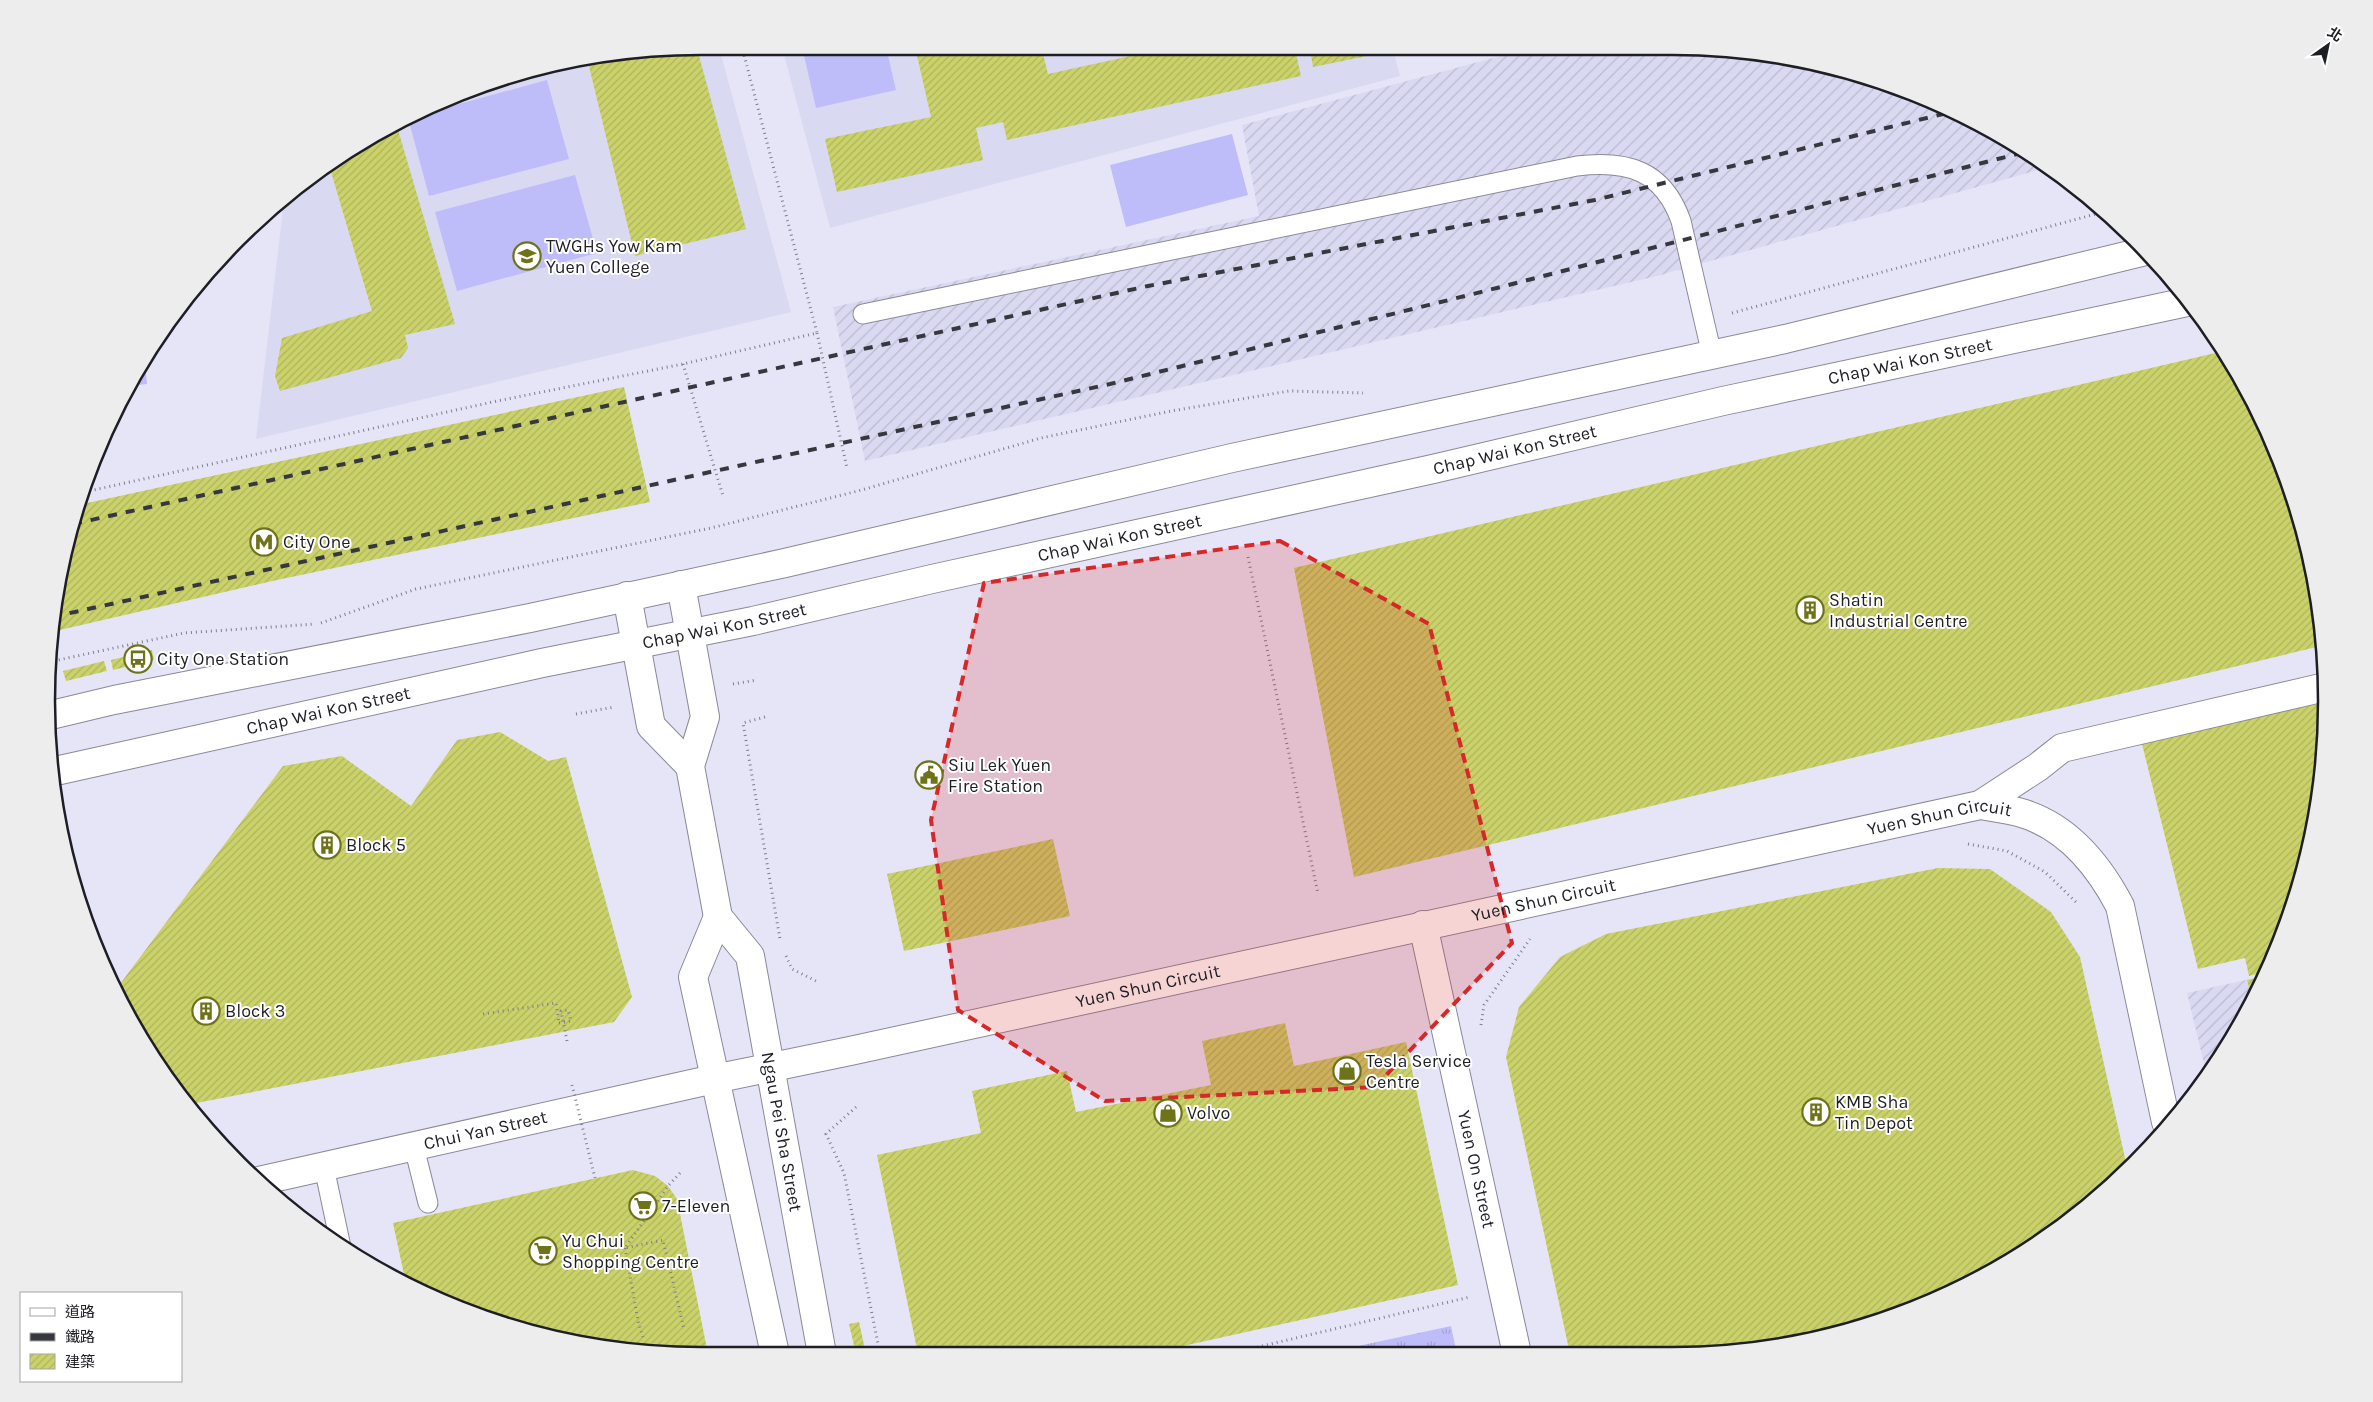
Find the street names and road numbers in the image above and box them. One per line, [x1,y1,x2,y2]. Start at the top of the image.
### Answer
street label: Chap Wai Kon Street [1826,333,1994,389]
street label: Chap Wai Kon Street [1431,420,1599,480]
street label: Chap Wai Kon Street [1036,509,1204,566]
street label: Chap Wai Kon Street [640,598,809,654]
street label: Chap Wai Kon Street [244,682,412,739]
street label: Yuen Shun Circuit [1865,794,2014,840]
street label: Yuen Shun Circuit [1469,874,1618,926]
street label: Yuen Shun Circuit [1074,960,1222,1013]
street label: Ngau Pei Sha Street [757,1050,807,1214]
street label: Chui Yan Street [422,1106,549,1155]
street label: Yuen On Street [1453,1108,1500,1230]

